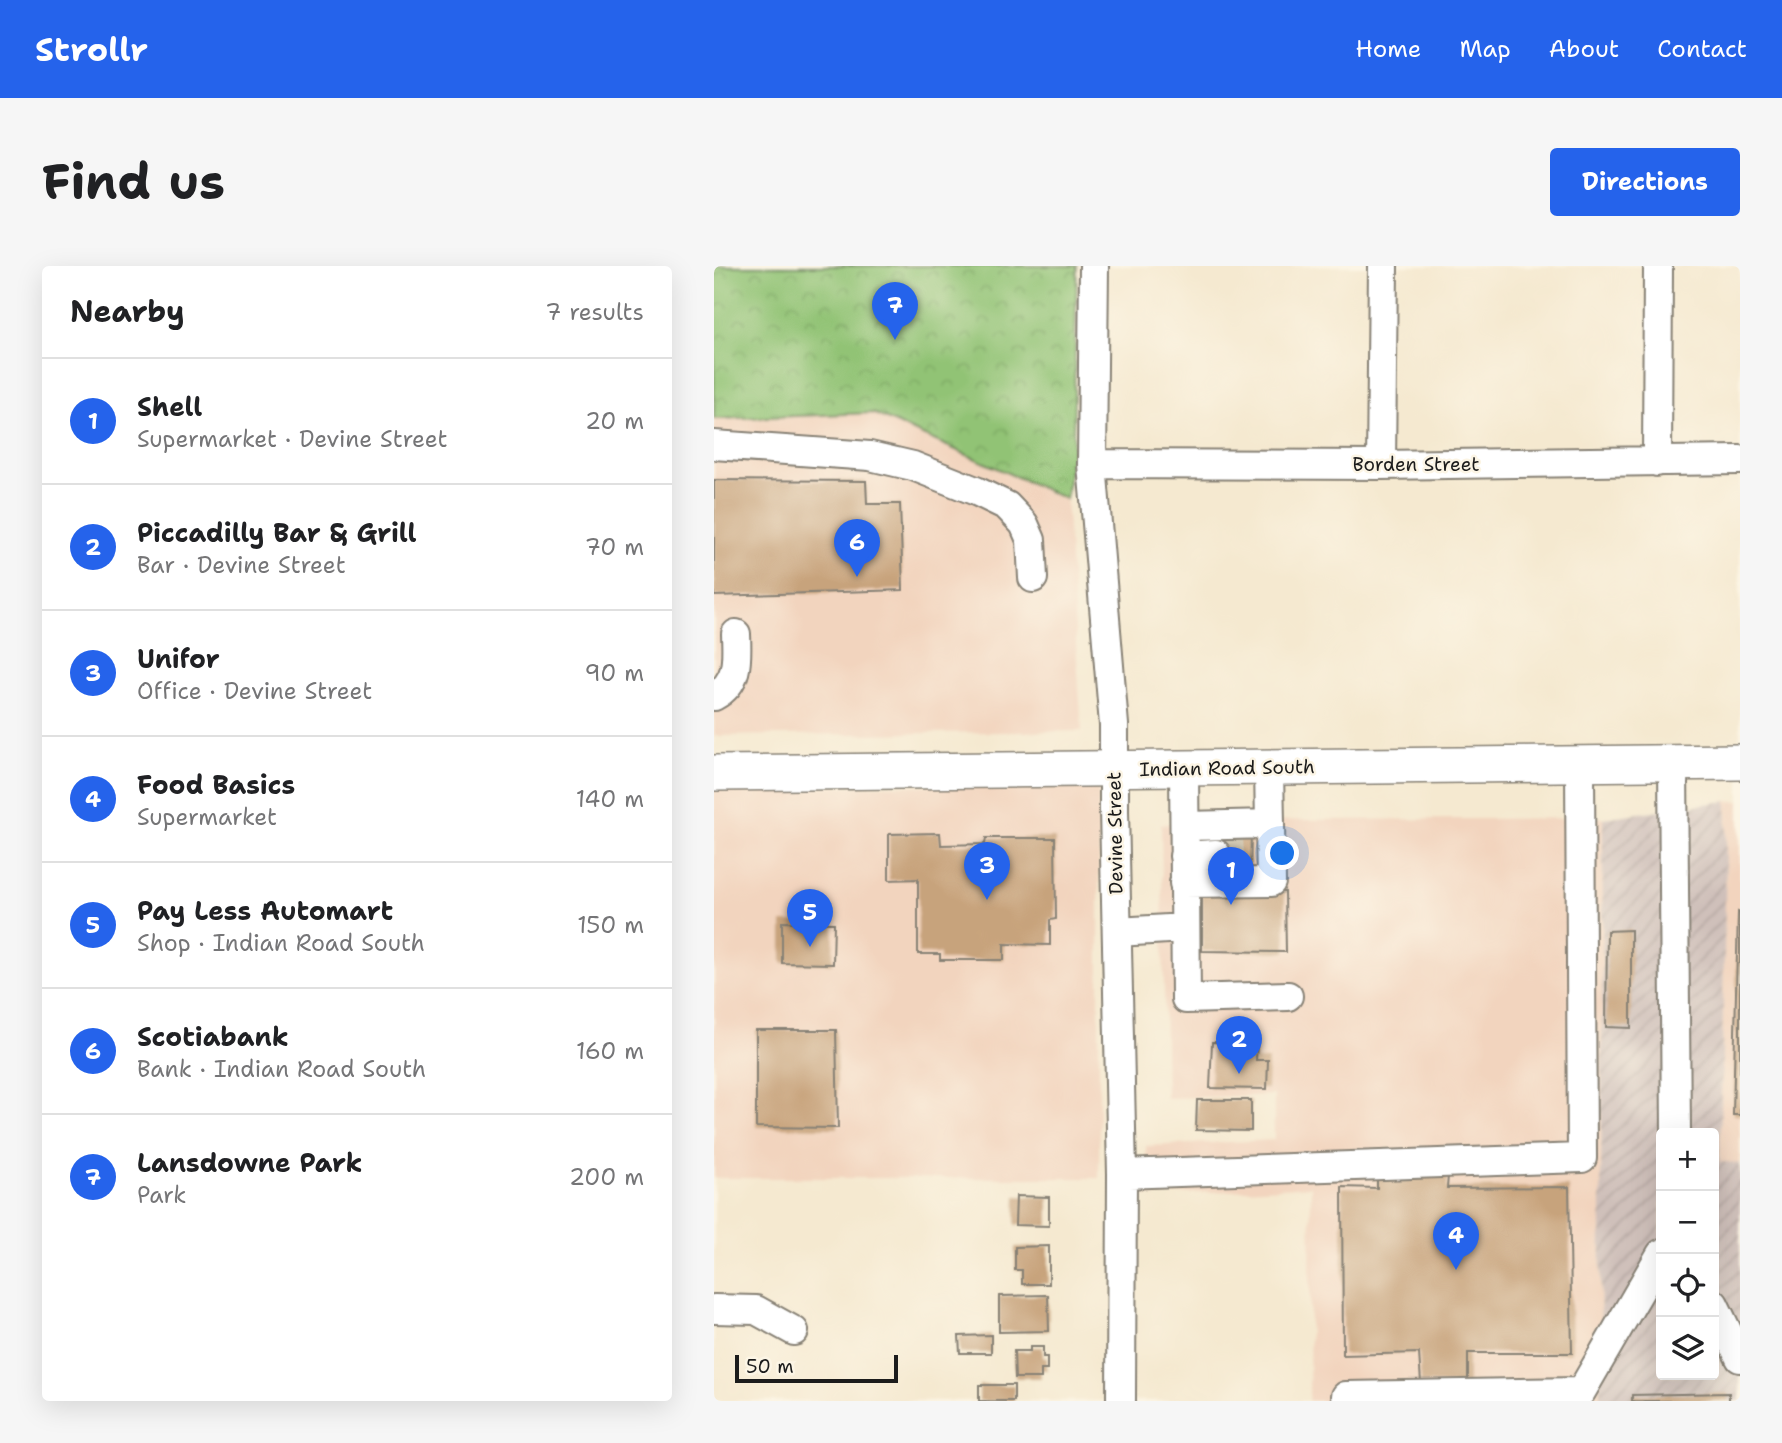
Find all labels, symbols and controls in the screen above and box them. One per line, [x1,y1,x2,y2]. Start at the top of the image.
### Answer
text: Strollr [35,27,148,72]
text: Home [1355,33,1421,65]
text: Map [1459,33,1511,65]
text: About [1549,33,1619,65]
text: Contact [1657,33,1747,65]
button: Directions [1550,148,1740,216]
text: Find us [42,149,225,215]
pin: 7 [872,282,918,340]
text: Nearby [70,291,185,332]
text: 7 results [545,297,644,327]
text: Shell [137,389,202,424]
text: 1 [88,406,98,436]
text: 20 m [585,406,644,436]
text: Supermarket · Devine Street [137,424,448,454]
street label: Borden Street [1352,452,1480,477]
text: Piccadilly Bar & Grill [137,515,417,550]
pin: 6 [834,519,880,577]
text: 2 [85,532,101,562]
text: 70 m [585,532,644,562]
text: Bar · Devine Street [137,550,346,580]
text: Unifor [137,641,220,676]
text: 3 [85,658,101,688]
text: 90 m [584,658,644,688]
text: Office · Devine Street [137,676,372,706]
street label: Indian Road South [1139,754,1315,782]
text: Food Basics [137,767,295,802]
street label: Devine Street [1101,772,1129,894]
text: 4 [85,784,101,814]
text: 140 m [576,784,644,814]
text: Supermarket [137,802,277,832]
your location [1265,836,1299,870]
pin: 3 [964,842,1010,900]
pin: 1 [1208,847,1254,905]
pin: 5 [787,889,833,947]
text: Pay Less Automart [137,893,393,928]
text: 5 [86,910,100,940]
text: 150 m [577,910,644,940]
text: Shop · Indian Road South [137,928,425,958]
pin: 2 [1216,1016,1262,1074]
text: Scotiabank [137,1019,289,1054]
text: 6 [85,1036,101,1066]
text: 160 m [576,1036,644,1066]
text: Bank · Indian Road South [137,1054,426,1084]
map controls [1656,1128,1719,1380]
button: + [1656,1128,1719,1191]
text: Lansdowne Park [137,1145,363,1180]
text: 7 [85,1162,101,1192]
text: 200 m [569,1162,644,1192]
text: Park [137,1180,186,1210]
button: − [1656,1191,1719,1254]
pin: 4 [1433,1212,1479,1270]
button: locate [1656,1254,1719,1317]
button: layers [1656,1317,1719,1380]
scale bar [735,1352,898,1384]
text: 50 m [746,1354,794,1379]

